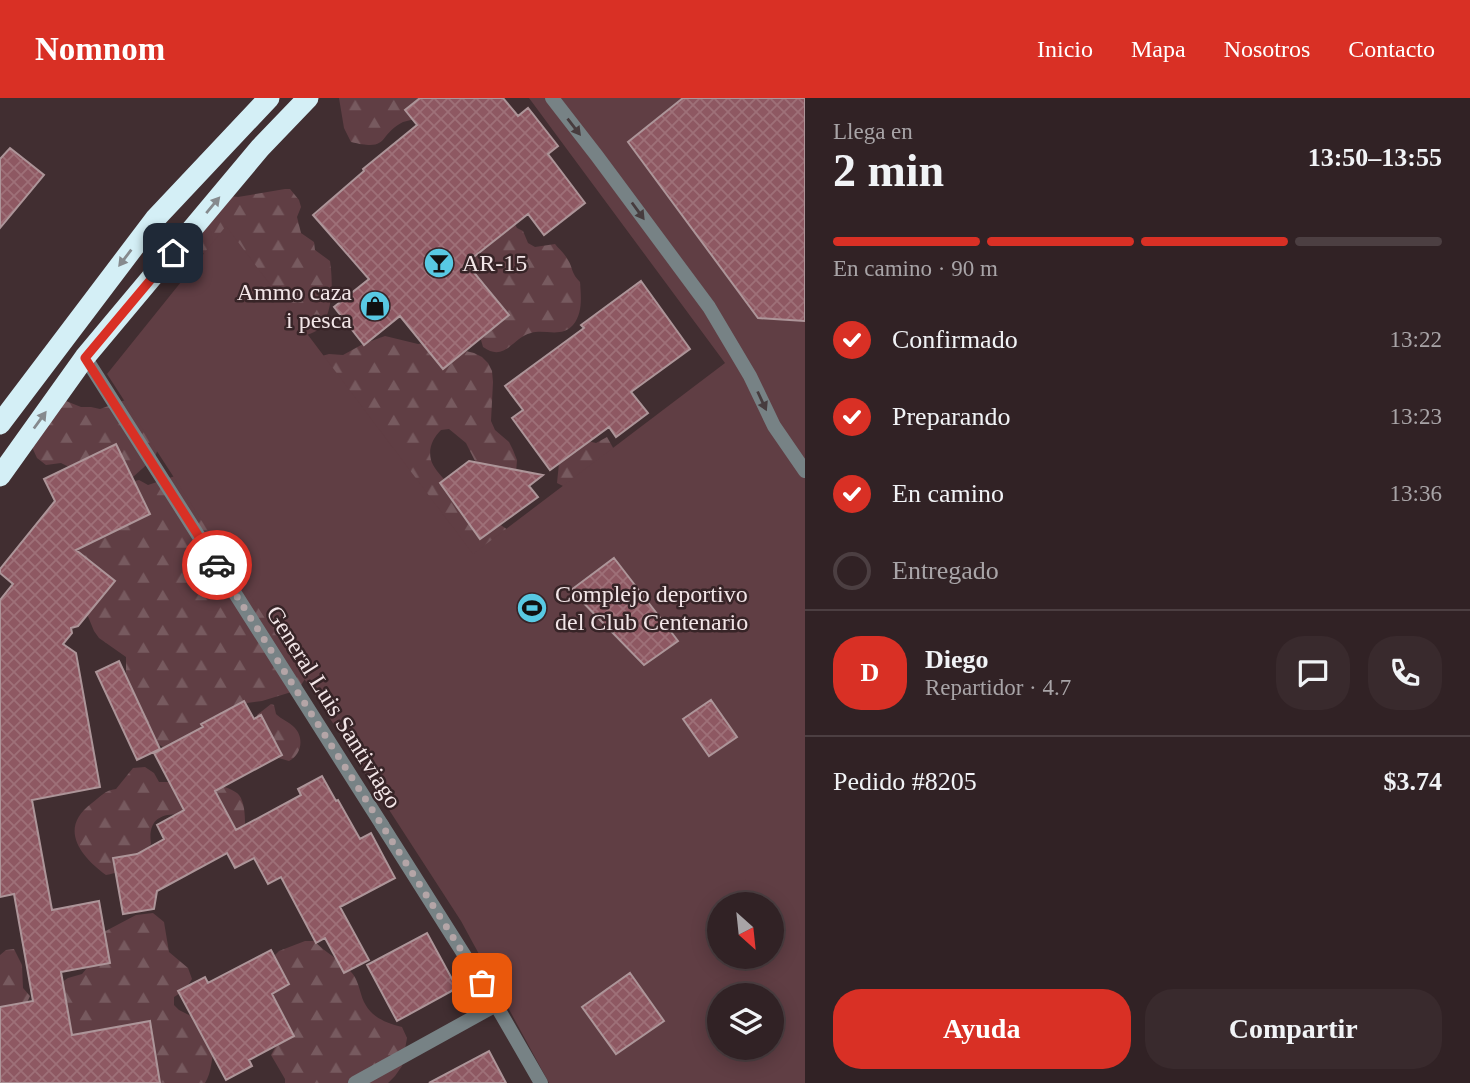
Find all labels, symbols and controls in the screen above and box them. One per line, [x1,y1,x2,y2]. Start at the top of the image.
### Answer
text: Nomnom [35,31,165,67]
text: Inicio [1037,36,1093,62]
text: Mapa [1131,36,1186,62]
text: Nosotros [1224,36,1310,62]
text: Contacto [1348,36,1435,62]
one-way arrow [567,117,582,135]
text: Llega en [833,119,913,144]
text: 13:50–13:55 [1308,143,1442,172]
text: 2 min [833,145,944,196]
one-way arrow [205,196,220,213]
one-way arrow [631,201,645,220]
pin [143,223,203,283]
icon: home [154,234,192,272]
bar icon: AR-15 [422,246,456,280]
one-way arrow [119,249,133,267]
place label: AR-15 [462,250,527,276]
text: En camino · 90 m [833,256,998,281]
place label: Ammo caza i pesca [237,279,352,333]
shop icon: Ammo caza i pesca [358,289,392,323]
icon: check [833,321,871,359]
text: Confirmado [892,325,1018,354]
text: 13:22 [1390,327,1442,352]
one-way arrow [756,391,768,411]
icon: check [833,398,871,436]
text: Preparando [892,402,1010,431]
text: 13:23 [1390,404,1442,429]
one-way arrow [33,411,47,429]
icon: check [833,475,871,513]
text: En camino [892,479,1004,508]
text: 13:36 [1390,481,1442,506]
courier [182,530,252,600]
icon: car [198,546,236,584]
text: Entregado [892,556,999,585]
place label: Complejo deportivo del Club Centenario [555,581,748,635]
sports icon: Complejo deportivo del Club Centenario [515,591,549,625]
street label: General Luis Santiviago [261,601,407,813]
button: chat [1276,636,1350,710]
button: phone [1368,636,1442,710]
text: Diego [925,645,989,674]
text: D [861,658,879,687]
text: Repartidor · 4.7 [925,675,1071,700]
text: Pedido #8205 [833,767,977,796]
text: $3.74 [1384,767,1442,796]
north arrow [707,892,784,970]
map controls [707,892,784,1060]
pin [452,953,512,1013]
icon: bag [463,964,501,1002]
button: layers [707,983,784,1060]
button: Ayuda [833,989,1131,1069]
button: Compartir [1145,989,1442,1069]

